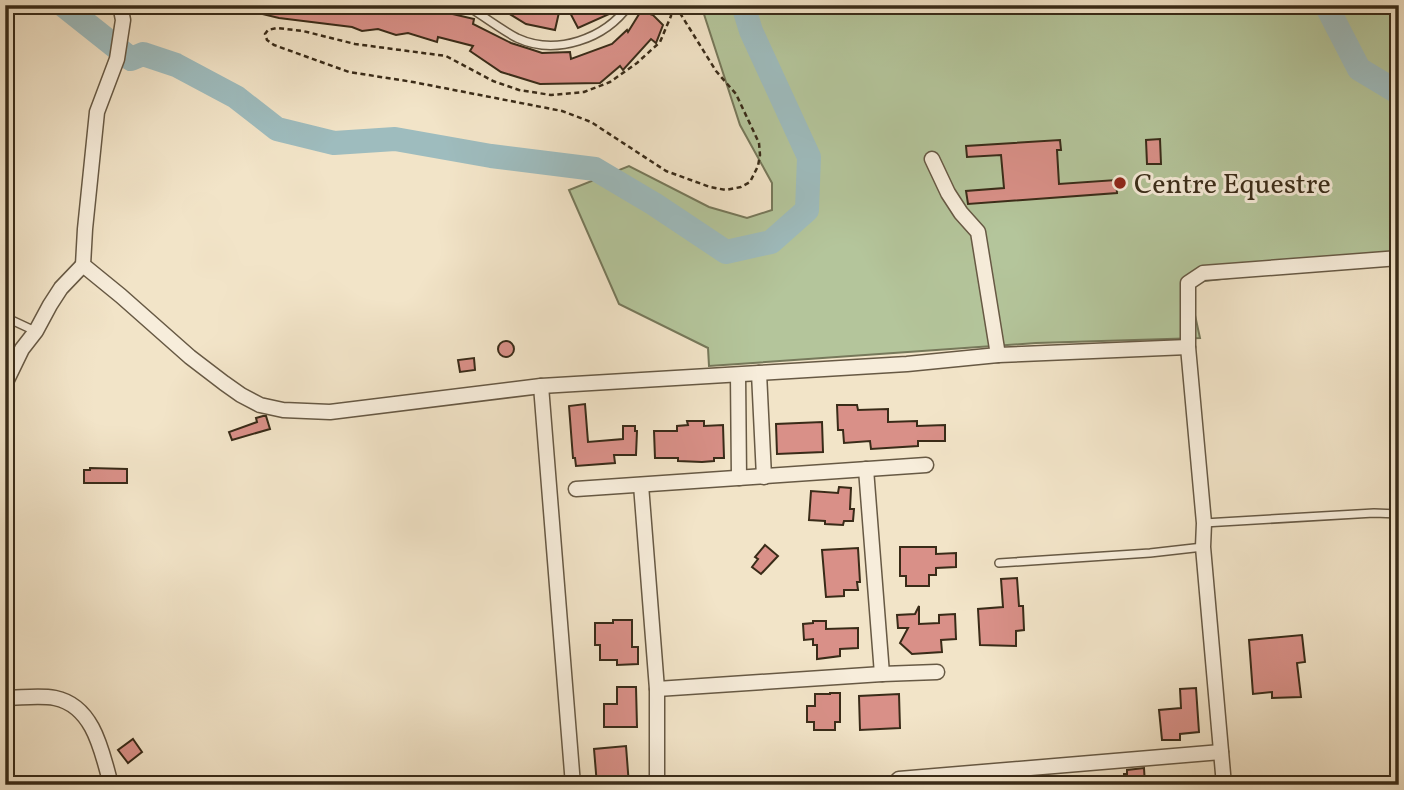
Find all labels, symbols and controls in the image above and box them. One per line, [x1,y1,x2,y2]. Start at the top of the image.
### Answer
place label: Centre Equestre [1134,166,1331,205]
marker: Centre Equestre [1112,175,1128,191]

